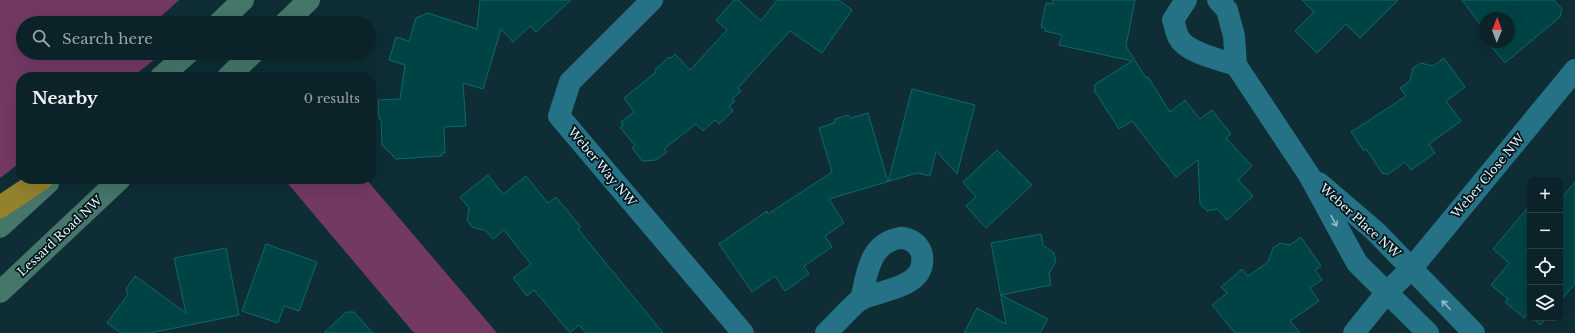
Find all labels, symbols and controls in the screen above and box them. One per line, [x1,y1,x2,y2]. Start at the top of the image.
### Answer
north arrow [1479,12,1515,48]
search box [16,16,376,60]
icon: search [30,27,52,49]
text: Search here [62,29,153,48]
text: Nearby [32,88,98,109]
text: 0 results [304,90,360,107]
street label: Weber Way NW [564,123,640,210]
street label: Weber Close NW [1447,130,1528,222]
map controls [1527,177,1563,321]
button: + [1527,177,1563,213]
street label: Weber Place NW [1316,180,1405,262]
street label: Lessard Road NW [14,192,106,279]
button: − [1527,213,1563,249]
one-way arrow [1331,215,1338,227]
button: locate [1527,249,1563,285]
button: layers [1527,285,1563,321]
one-way arrow [1441,300,1451,310]

